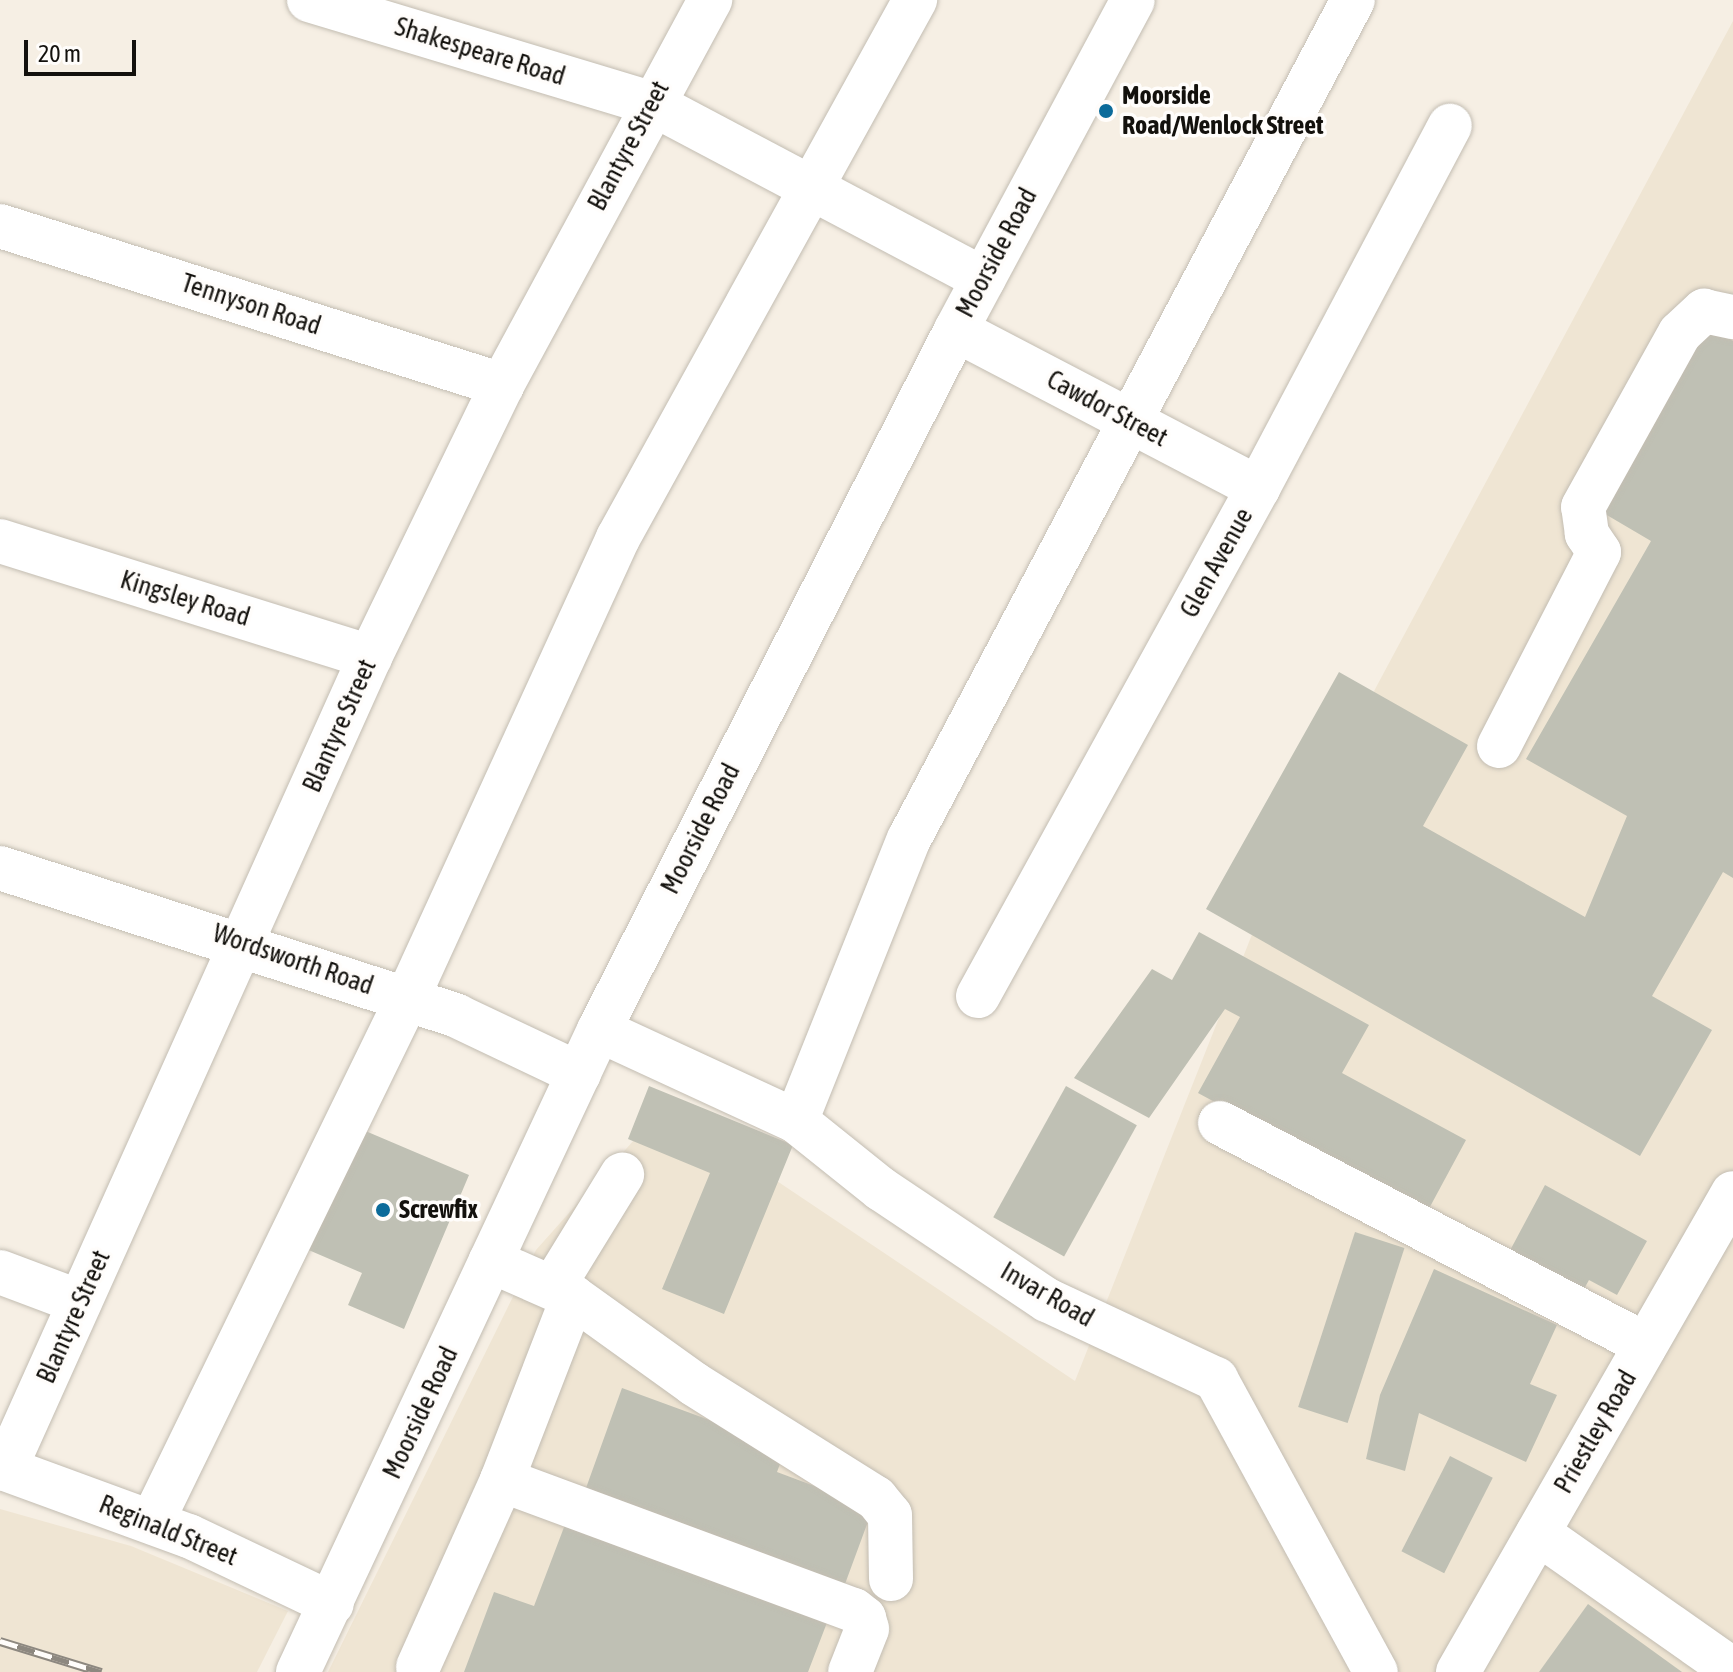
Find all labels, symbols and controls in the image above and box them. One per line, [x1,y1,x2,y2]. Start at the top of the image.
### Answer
street label: Shakespeare Road [391,11,569,93]
scale bar [28,24,140,74]
text: 20 m [38,40,81,67]
street label: Blantyre Street [582,76,676,216]
place label: Moorside Road/Wenlock Street [1122,80,1323,142]
marker: Moorside Road/Wenlock Street [1097,102,1115,120]
street label: Moorside Road [950,183,1044,323]
street label: Tennyson Road [177,268,325,342]
street label: Cawdor Street [1041,364,1173,454]
street label: Glen Avenue [1174,503,1260,623]
street label: Kingsley Road [116,565,254,633]
street label: Blantyre Street [297,655,383,797]
street label: Moorside Road [655,759,747,899]
street label: Wordsworth Road [209,918,377,1002]
place label: Screwfix [399,1194,478,1226]
marker: Screwfix [374,1201,392,1219]
street label: Blantyre Street [31,1246,117,1388]
street label: Invar Road [995,1256,1099,1334]
street label: Moorside Road [377,1342,465,1484]
street label: Priestley Road [1548,1365,1644,1499]
street label: Reginald Street [94,1489,242,1573]

